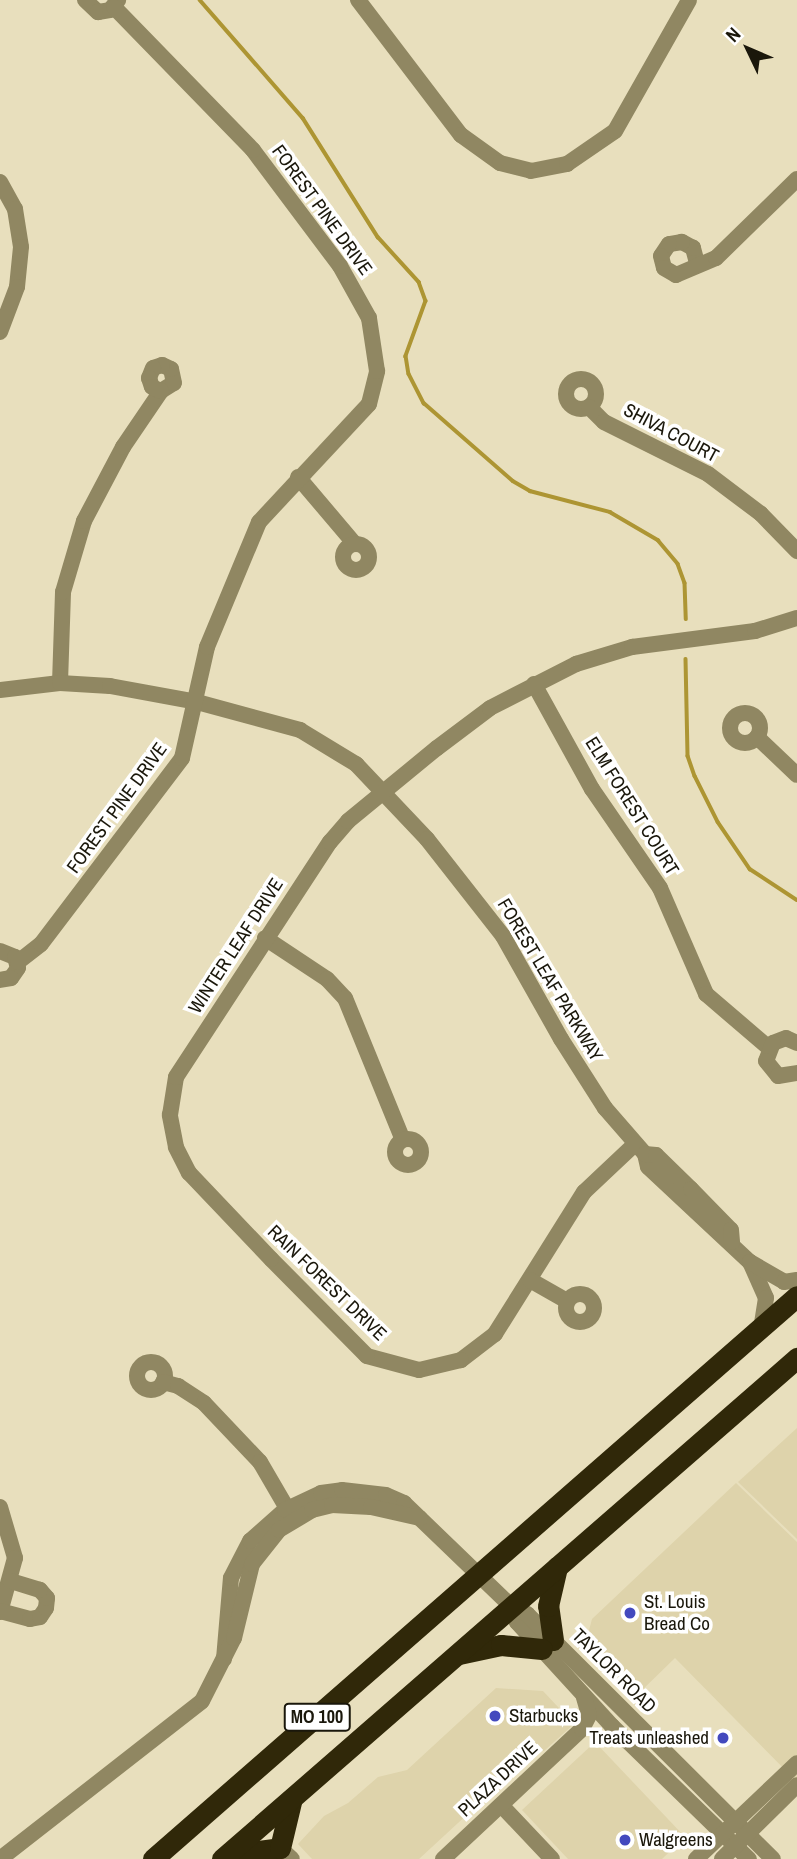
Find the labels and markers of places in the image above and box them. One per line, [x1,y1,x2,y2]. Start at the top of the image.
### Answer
place label: St. Louis Bread Co [644,1591,710,1635]
marker: St. Louis Bread Co [622,1605,638,1621]
place label: Starbucks [509,1705,578,1727]
marker: Starbucks [487,1708,503,1724]
place label: Treats unleashed [589,1727,709,1749]
marker: Treats unleashed [715,1730,731,1746]
place label: Walgreens [639,1829,713,1851]
marker: Walgreens [617,1832,633,1848]

